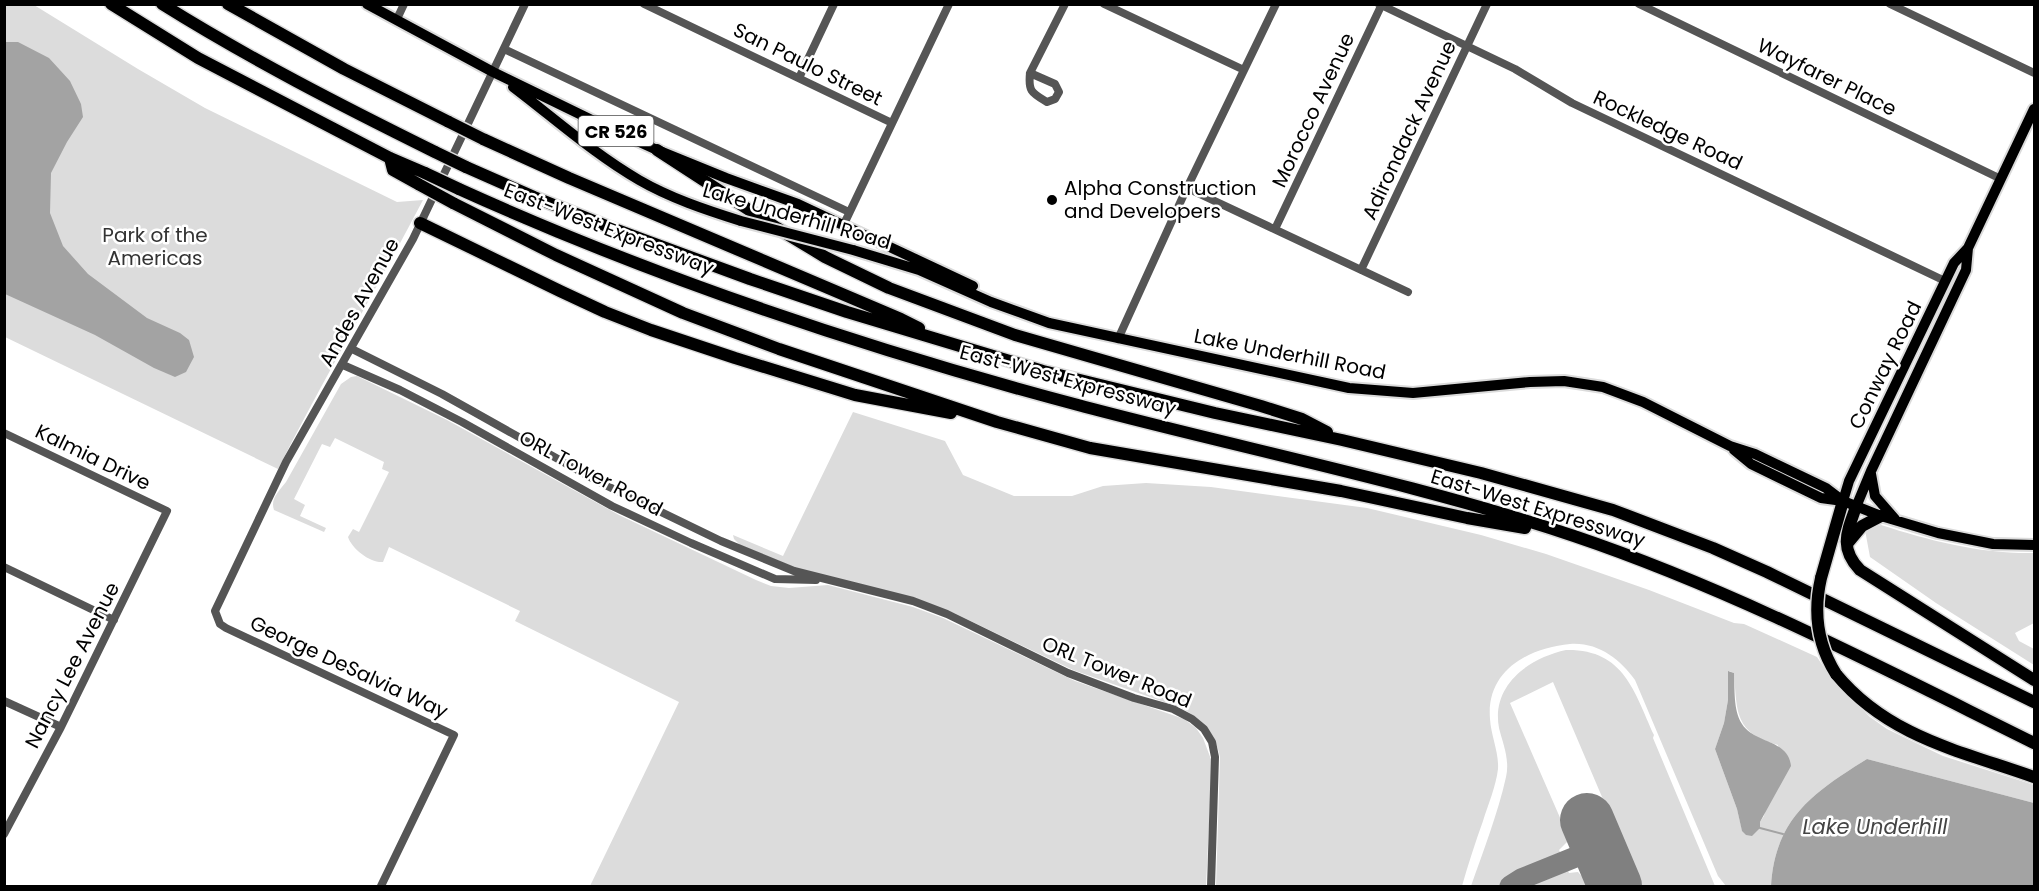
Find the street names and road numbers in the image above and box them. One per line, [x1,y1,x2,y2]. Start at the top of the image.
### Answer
street label: San Paulo Street [729,16,887,112]
street label: Morocco Avenue [1265,28,1361,192]
street label: Wayfarer Place [1753,31,1901,123]
street label: Adirondack Avenue [1355,36,1463,224]
street label: Rockledge Road [1589,83,1747,177]
road number: CR 526 [578,116,654,146]
street label: East-West Expressway [500,176,718,282]
street label: Lake Underhill Road [700,176,894,256]
street label: Andes Avenue [312,233,406,371]
street label: Conway Road [1842,296,1928,434]
street label: Lake Underhill Road [1192,322,1388,386]
street label: East-West Expressway [957,338,1179,422]
street label: Kalmia Drive [31,417,155,497]
street label: ORL Tower Road [514,423,668,523]
street label: East-West Expressway [1427,462,1649,554]
street label: Nancy Lee Avenue [18,577,126,753]
street label: George DeSalvia Way [245,609,453,725]
street label: ORL Tower Road [1038,629,1196,715]

